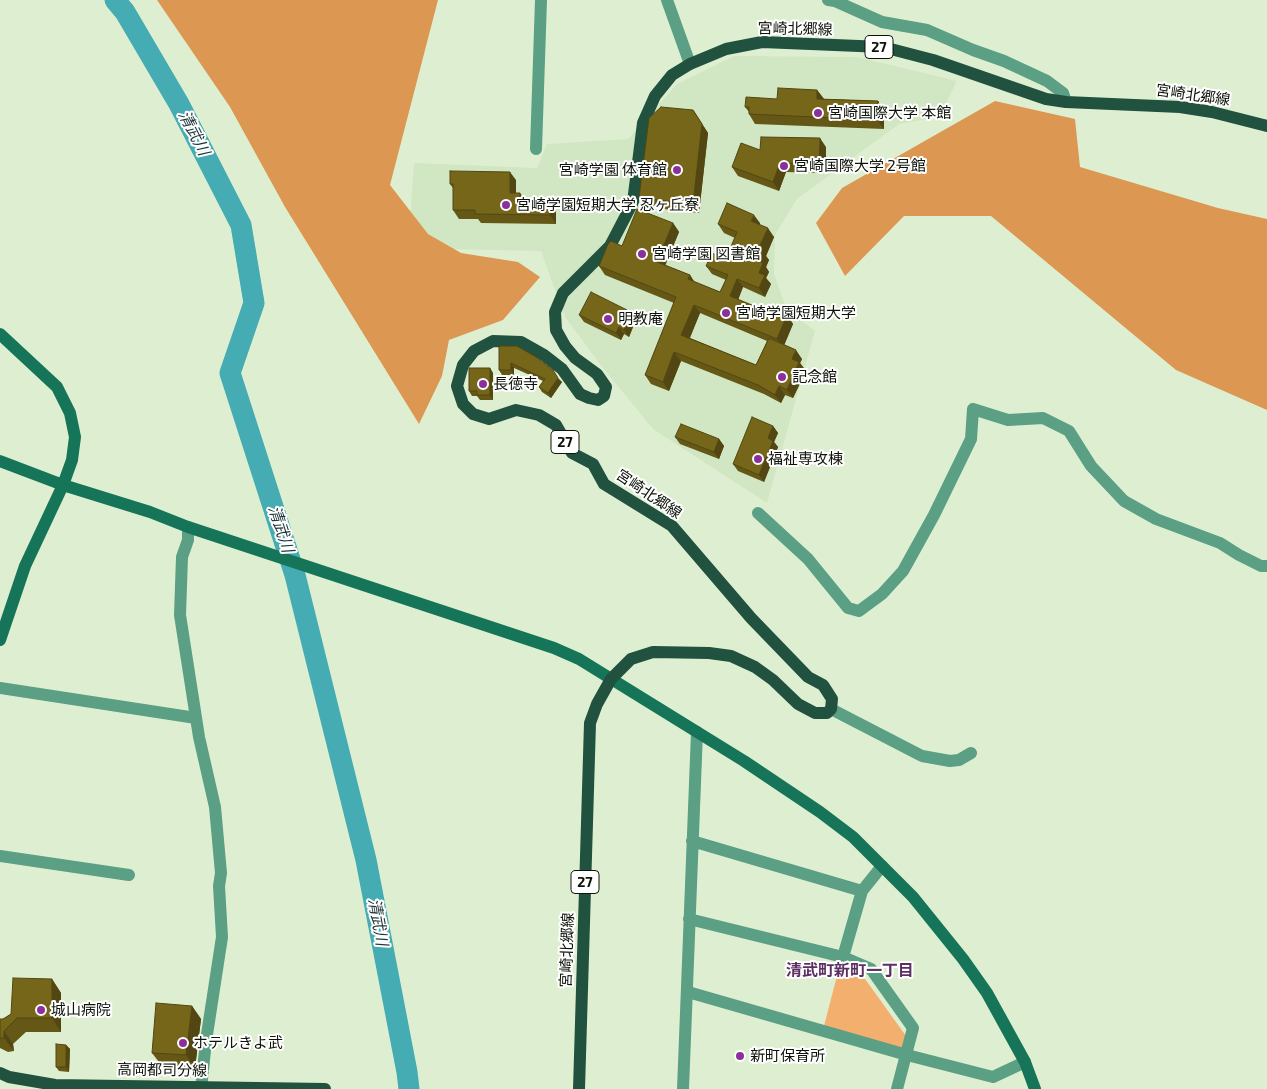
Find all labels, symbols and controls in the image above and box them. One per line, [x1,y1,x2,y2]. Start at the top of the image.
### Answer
street label: 宮崎北郷線 [757,19,833,39]
road number: 27 [865,36,893,58]
street label: 宮崎北郷線 [1155,81,1231,109]
place label: 宮崎国際大学 本館 [828,104,951,122]
water label: 清武川 [175,107,213,159]
marker: 宮崎国際大学 本館 [812,107,824,119]
place label: 宮崎国際大学 2号館 [794,157,926,175]
marker: 宮崎国際大学 2号館 [778,160,790,172]
place label: 宮崎学園 体育館 [559,161,667,179]
marker: 宮崎学園 体育館 [671,164,683,176]
place label: 宮崎学園短期大学 忍ヶ丘寮 [516,196,699,214]
marker: 宮崎学園短期大学 忍ヶ丘寮 [500,199,512,211]
place label: 宮崎学園 図書館 [652,245,760,263]
marker: 宮崎学園 図書館 [636,248,648,260]
place label: 宮崎学園短期大学 [736,304,856,322]
marker: 宮崎学園短期大学 [720,307,732,319]
place label: 明教庵 [618,310,663,328]
marker: 明教庵 [602,313,614,325]
place label: 記念館 [792,368,837,386]
marker: 記念館 [776,371,788,383]
place label: 長徳寺 [493,375,538,393]
marker: 長徳寺 [477,378,489,390]
road number: 27 [551,431,579,454]
place label: 福祉専攻棟 [768,450,843,468]
marker: 福祉専攻棟 [752,453,764,465]
street label: 宮崎北郷線 [613,466,685,522]
water label: 清武川 [264,503,298,555]
road number: 27 [571,870,599,894]
water label: 清武川 [364,897,392,947]
street label: 宮崎北郷線 [557,912,577,988]
district label: 清武町新町一丁目 [786,961,914,981]
place label: 城山病院 [51,1001,111,1019]
marker: 城山病院 [35,1004,47,1016]
place label: ホテルきよ武 [193,1034,283,1052]
marker: ホテルきよ武 [177,1037,189,1049]
place label: 新町保育所 [750,1047,825,1065]
marker: 新町保育所 [734,1050,746,1062]
street label: 高岡都司分線 [117,1060,207,1080]

